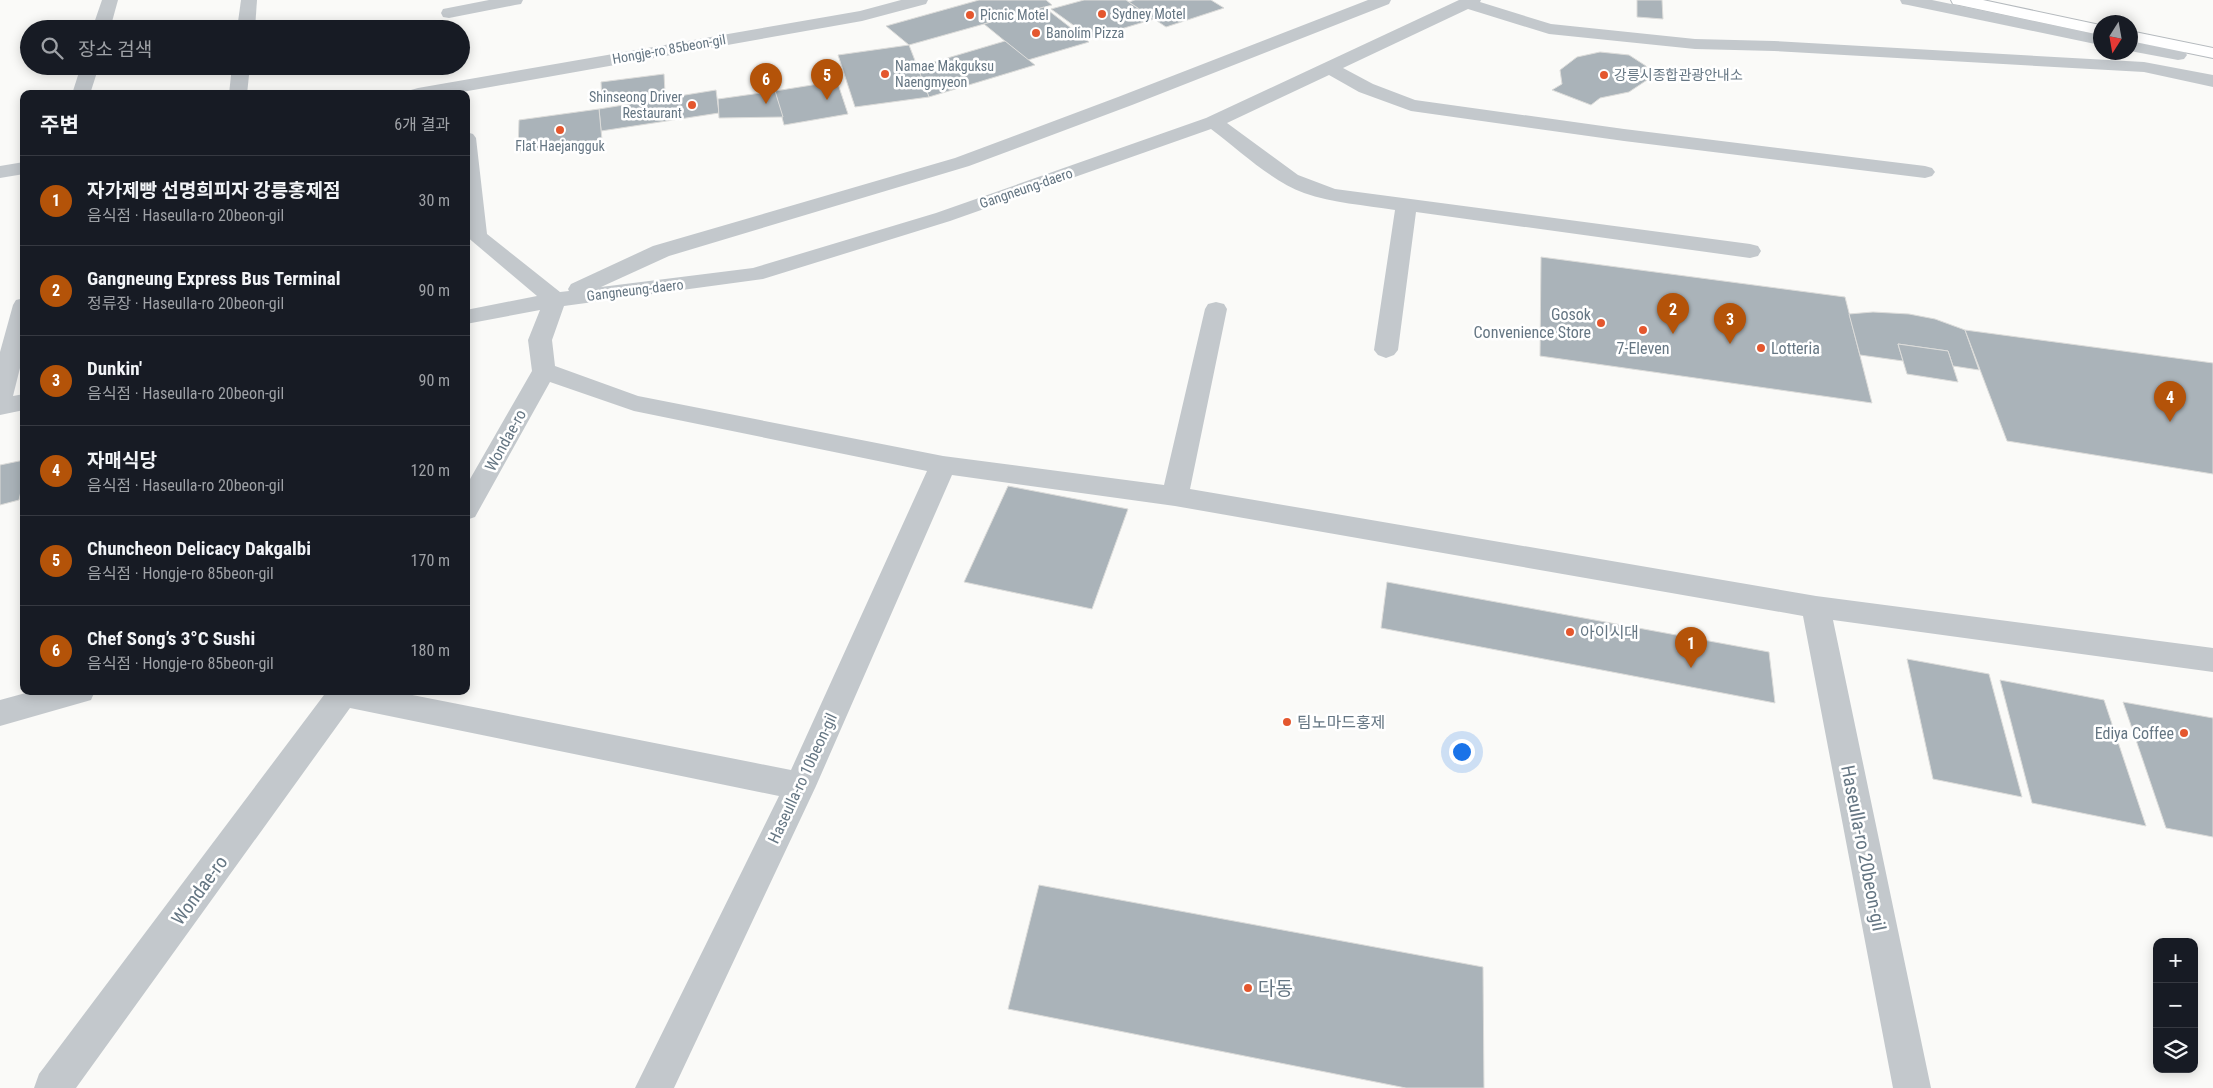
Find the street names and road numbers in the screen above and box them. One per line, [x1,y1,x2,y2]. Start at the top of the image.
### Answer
street label: Hongje-ro 85beon-gil [611,31,727,67]
street label: Gangneung-daero [977,165,1075,211]
street label: Gangneung-daero [586,276,684,304]
street label: Wondae-ro [481,406,530,474]
street label: Haseulla-ro 10beon-gil [764,710,841,846]
street label: Haseulla-ro 20beon-gil [1836,763,1891,933]
street label: Wondae-ro [167,851,232,930]

